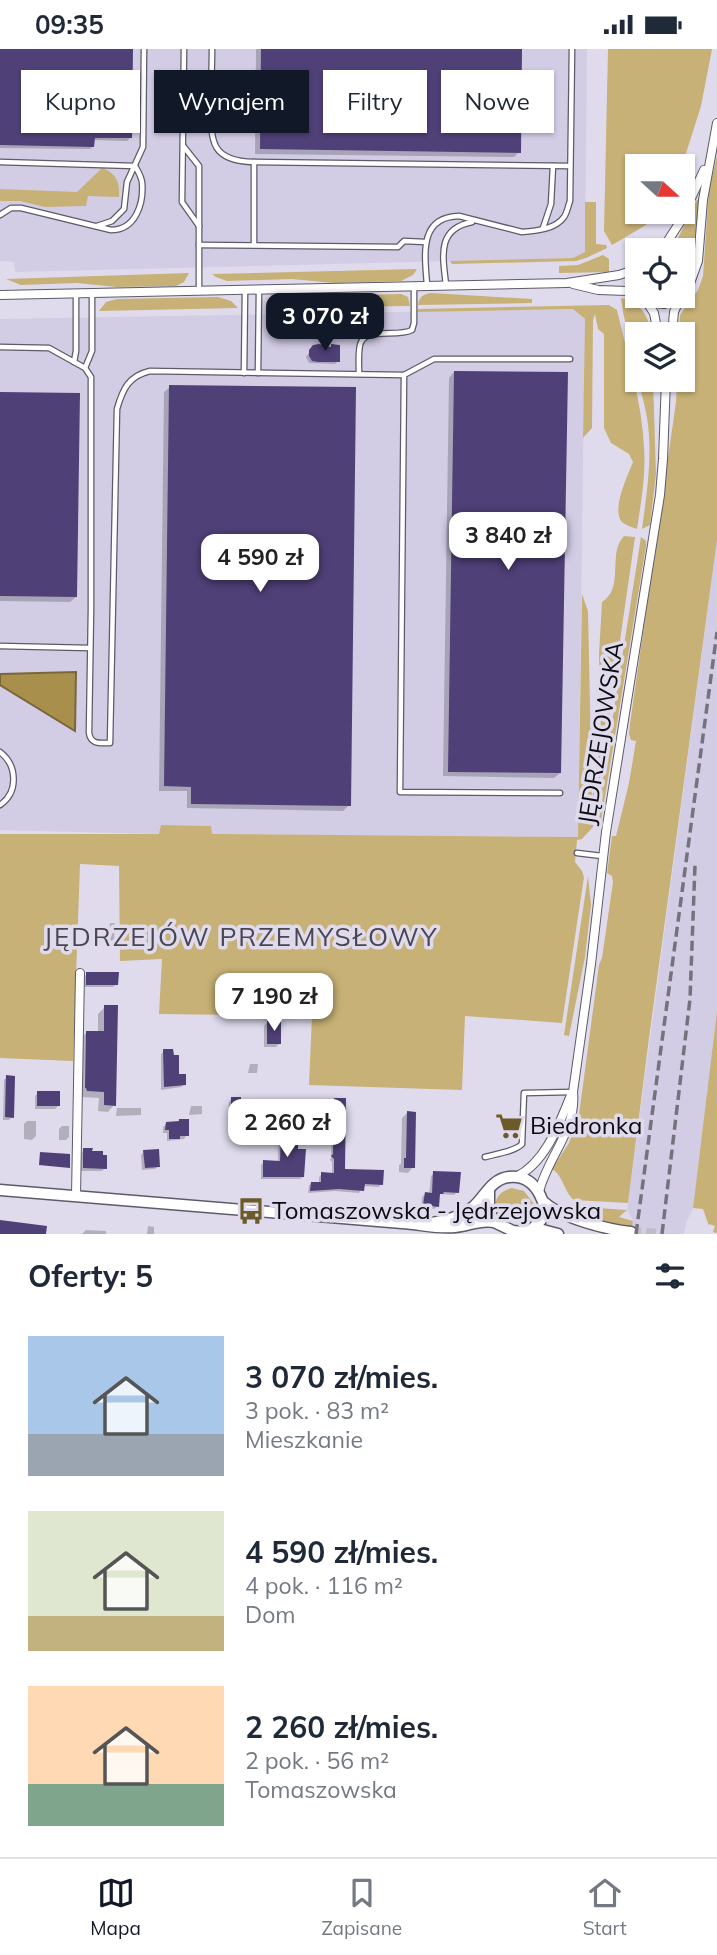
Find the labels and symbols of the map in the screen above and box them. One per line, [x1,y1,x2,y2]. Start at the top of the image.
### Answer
north arrow [625,154,695,224]
pin: 3 070 zł [253,293,397,353]
pin: 3 840 zł [436,512,580,572]
pin: 4 590 zł [188,535,332,594]
street label: JĘDRZEJOWSKA [571,639,629,826]
district label: JĘDRZEJÓW PRZEMYSŁOWY [43,920,439,953]
pin: 7 190 zł [202,974,346,1033]
pin: 2 260 zł [215,1099,359,1159]
place label: Biedronka [530,1110,642,1140]
supermarket icon: Biedronka [494,1111,524,1141]
place label: Tomaszowska - Jędrzejowska [272,1195,601,1225]
bus stop icon: Tomaszowska - Jędrzejowska [236,1196,266,1226]

